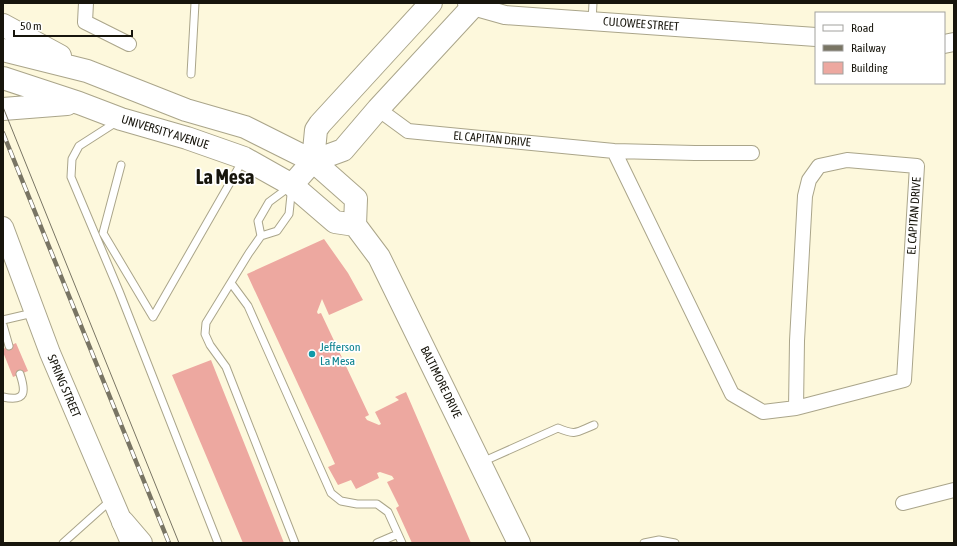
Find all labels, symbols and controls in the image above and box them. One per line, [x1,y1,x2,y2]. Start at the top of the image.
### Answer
scale bar [14,12,132,38]
legend [815,12,945,84]
street label: CULOWEE STREET [603,14,680,34]
text: 50 m [20,19,42,33]
text: Road [851,21,874,35]
text: Railway [851,41,886,55]
text: Building [851,61,889,75]
street label: UNIVERSITY AVENUE [120,112,210,152]
street label: EL CAPITAN DRIVE [453,129,531,149]
district label: La Mesa [196,165,254,188]
street label: EL CAPITAN DRIVE [904,177,924,255]
place label: Jefferson La Mesa [320,340,360,368]
street label: BALTIMORE DRIVE [418,344,464,420]
marker: Jefferson La Mesa [307,349,317,359]
street label: SPRING STREET [44,352,84,420]

